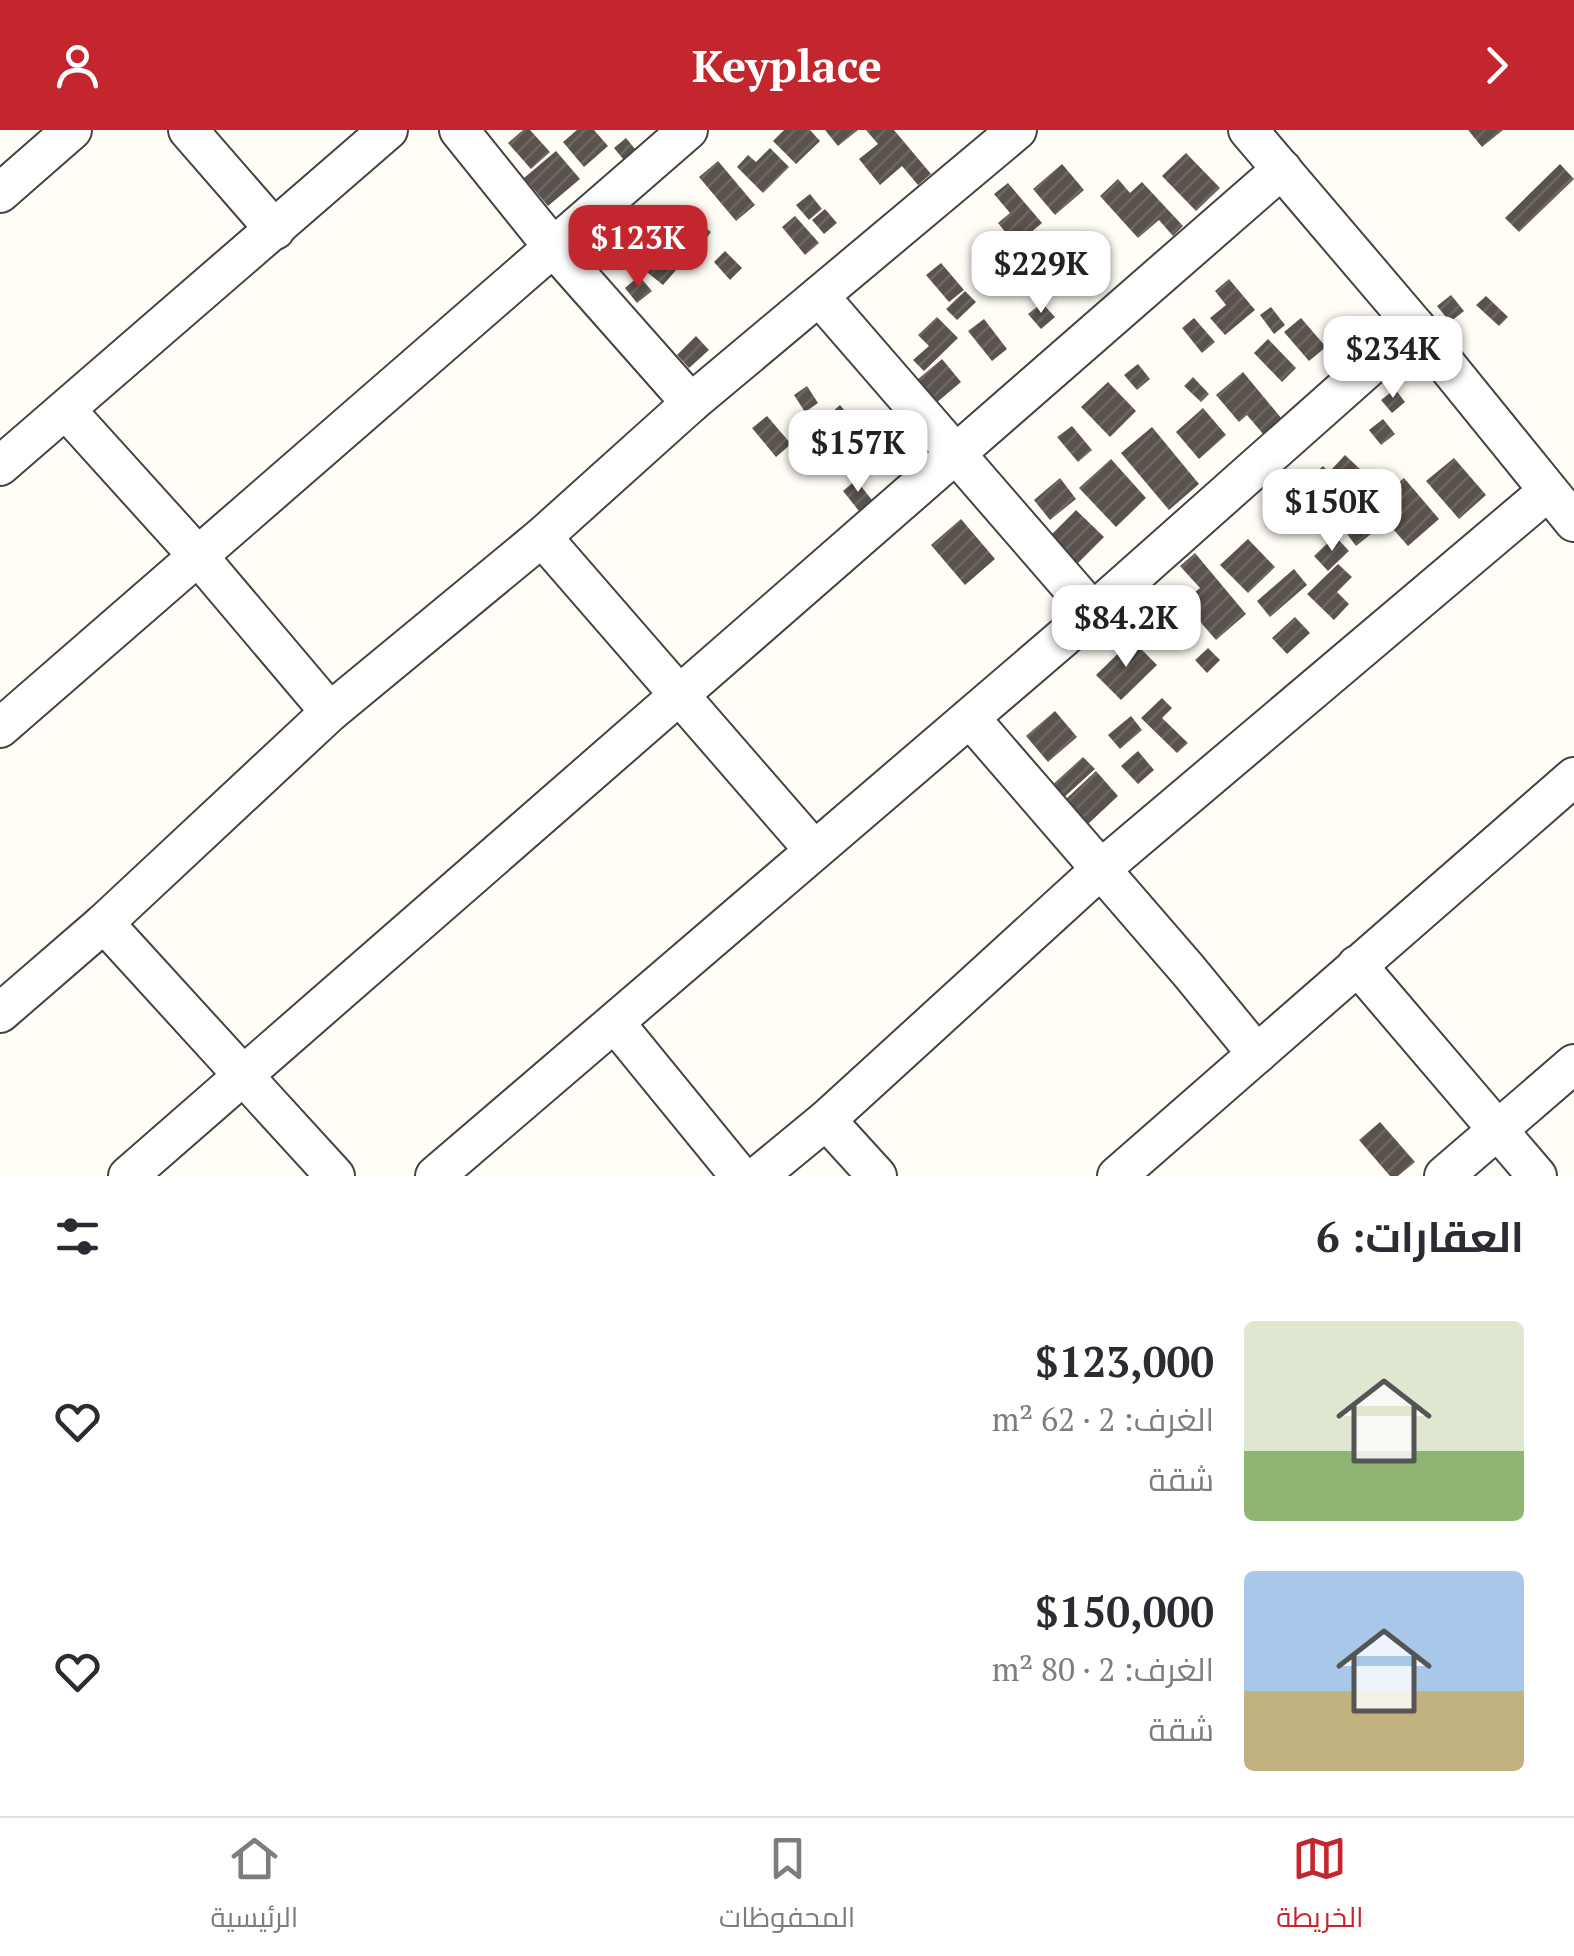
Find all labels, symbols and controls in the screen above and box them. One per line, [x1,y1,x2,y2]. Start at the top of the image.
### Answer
text: Keyplace [692,35,882,95]
icon: person [50,38,105,93]
icon: forward [1469,38,1524,93]
pin: $123K [568,205,708,290]
text: $123K [590,216,686,258]
pin: $229K [971,231,1111,316]
text: $229K [993,242,1089,284]
pin: $234K [1323,316,1463,401]
text: $234K [1345,327,1441,369]
pin: $157K [788,410,928,495]
text: $157K [810,421,906,463]
pin: $150K [1262,469,1402,554]
text: $150K [1284,480,1380,522]
pin: $84.2K [1045,585,1207,670]
text: $84.2K [1074,596,1178,638]
text: العقارات: 6 [1316,1208,1524,1264]
icon: filters [50,1209,105,1264]
text: $123,000 [1035,1333,1214,1389]
icon: home [1324,1361,1444,1481]
icon: heart [50,1394,105,1449]
text: الغرف: 2 · 62 m² [992,1398,1214,1440]
text: شقة [1149,1458,1214,1500]
text: $150,000 [1035,1583,1214,1639]
icon: home [1324,1611,1444,1731]
icon: heart [50,1644,105,1699]
text: الغرف: 2 · 80 m² [992,1648,1214,1690]
text: شقة [1149,1708,1214,1750]
tab: الرئيسية [210,1831,298,1943]
tab: المحفوظات [719,1831,855,1943]
tab: الخريطة [1276,1831,1364,1943]

